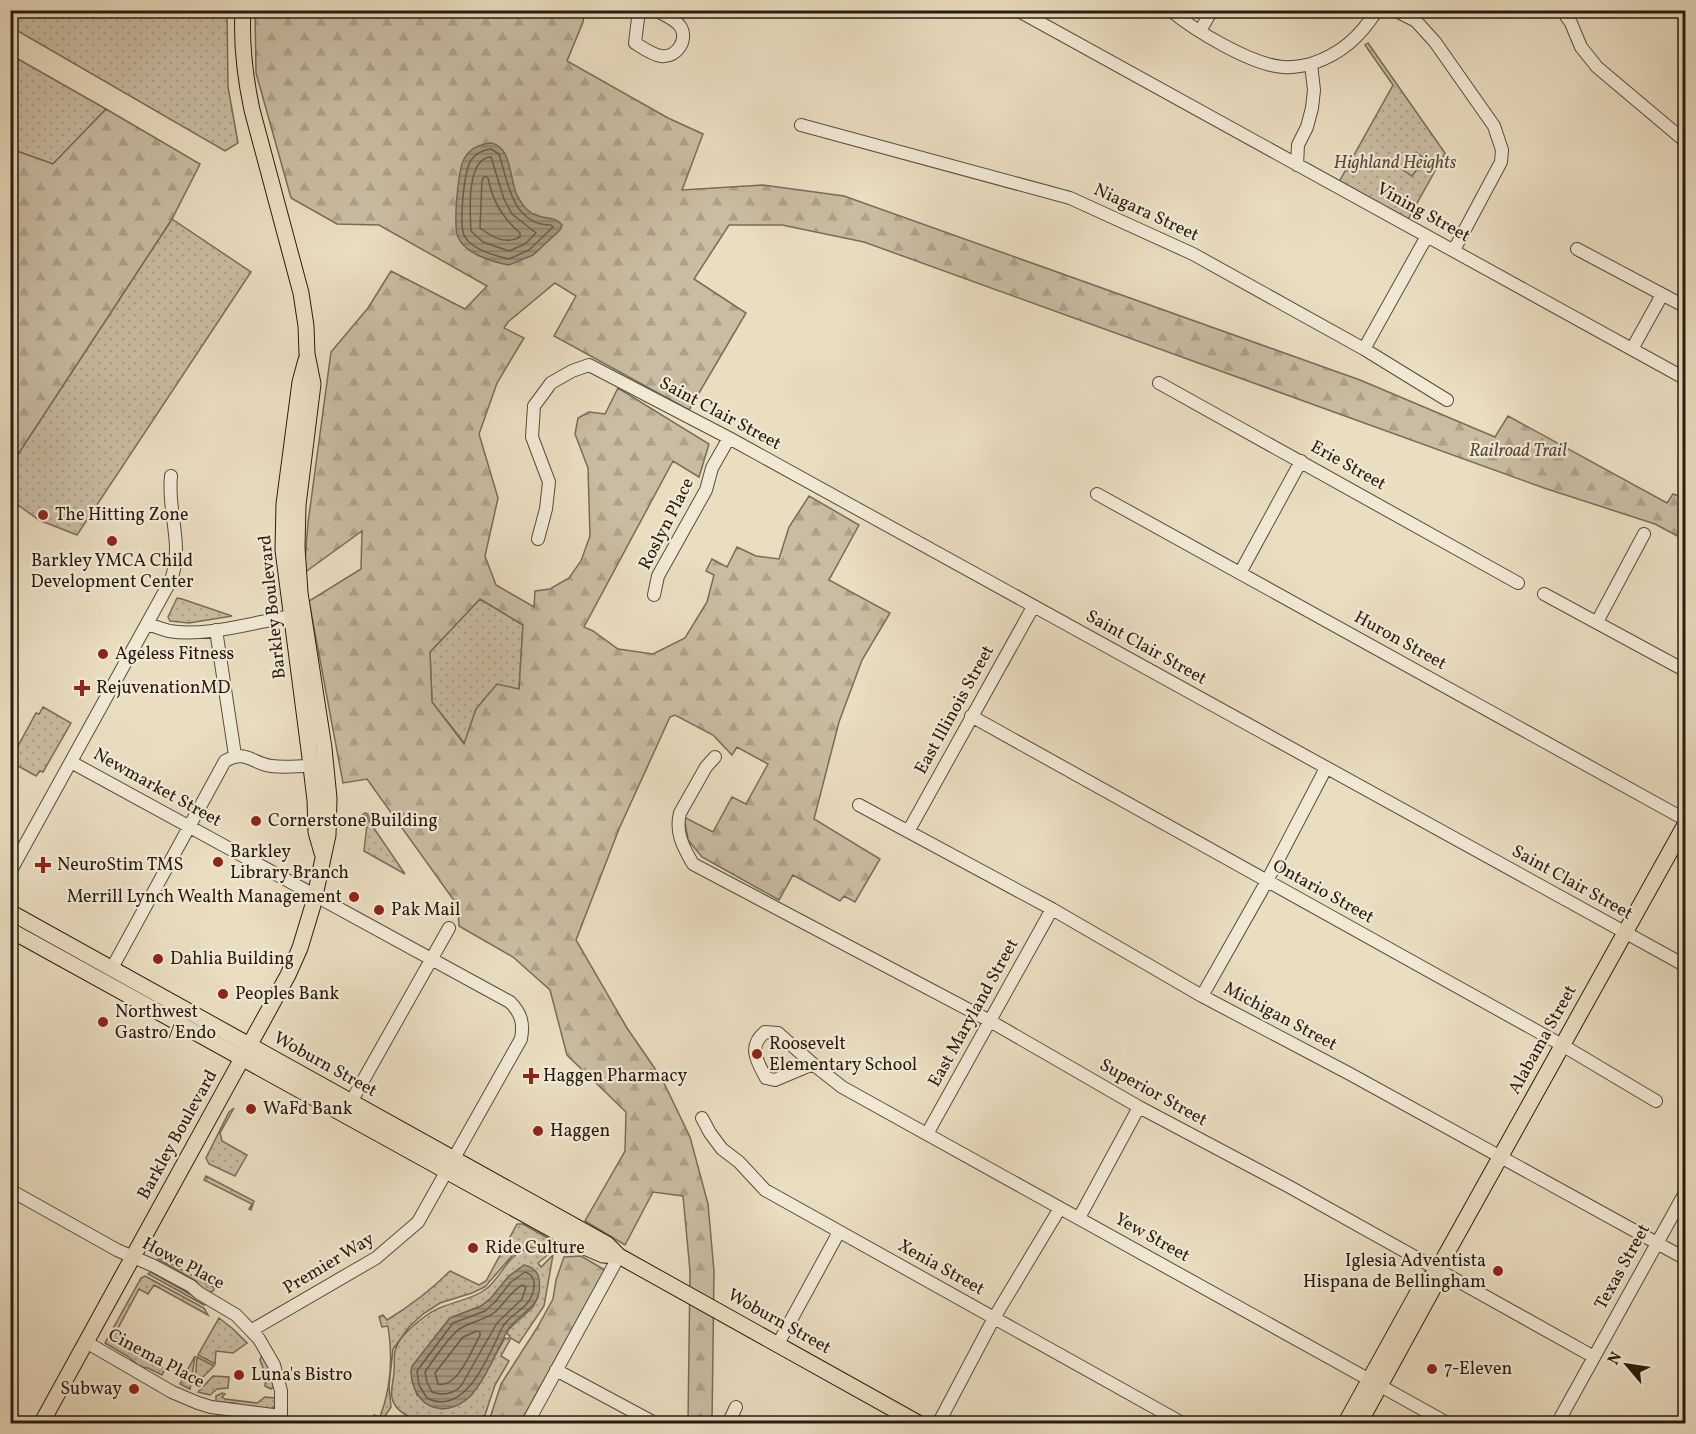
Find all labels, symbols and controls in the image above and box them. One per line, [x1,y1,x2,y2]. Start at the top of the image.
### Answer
park label: Highland Heights [1334,151,1457,176]
street label: Vining Street [1372,177,1474,249]
street label: Niagara Street [1089,178,1203,248]
street label: Saint Clair Street [655,371,785,457]
street label: Erie Street [1306,435,1390,497]
park label: Railroad Trail [1469,439,1567,464]
street label: Roslyn Place [633,474,701,574]
place label: The Hitting Zone [55,503,189,528]
marker: The Hitting Zone [36,508,50,522]
marker: Barkley YMCA Child Development Center [105,534,119,548]
street label: Barkley Boulevard [253,534,293,680]
place label: Barkley YMCA Child Development Center [31,549,194,595]
street label: Saint Clair Street [1081,604,1211,692]
street label: Huron Street [1349,605,1451,677]
street label: East Illinois Street [909,641,1001,779]
place label: Ageless Fitness [115,642,234,667]
marker: Ageless Fitness [96,647,110,661]
place label: RejuvenationMD [96,676,230,701]
marker: RejuvenationMD [73,679,91,697]
street label: Newmarket Street [88,742,226,834]
place label: Cornerstone Building [268,809,438,834]
marker: Cornerstone Building [249,814,263,828]
street label: Saint Clair Street [1507,839,1637,927]
place label: Barkley Library Branch [230,840,349,886]
place label: NeuroStim TMS [57,853,183,878]
street label: Ontario Street [1268,854,1378,930]
marker: Barkley Library Branch [211,855,225,869]
marker: NeuroStim TMS [34,856,52,874]
place label: Merrill Lynch Wealth Management [67,885,342,910]
marker: Merrill Lynch Wealth Management [347,890,361,904]
place label: Pak Mail [391,898,460,923]
marker: Pak Mail [372,903,386,917]
street label: East Maryland Street [923,934,1025,1092]
place label: Dahlia Building [170,947,294,972]
marker: Dahlia Building [151,952,165,966]
street label: Michigan Street [1219,976,1341,1058]
street label: Alabama Street [1503,981,1583,1099]
place label: Peoples Bank [235,982,339,1007]
marker: Peoples Bank [216,987,230,1001]
place label: Northwest Gastro/Endo [115,1000,216,1046]
marker: Northwest Gastro/Endo [96,1015,110,1029]
street label: Woburn Street [269,1026,381,1104]
place label: Roosevelt Elementary School [769,1032,917,1078]
marker: Roosevelt Elementary School [750,1047,764,1061]
street label: Superior Street [1095,1053,1211,1133]
place label: Haggen Pharmacy [543,1064,687,1089]
street label: Barkley Boulevard [132,1066,224,1204]
marker: Haggen Pharmacy [524,1069,538,1083]
place label: WaFd Bank [263,1097,353,1122]
marker: WaFd Bank [244,1102,258,1116]
place label: Haggen [550,1119,610,1144]
marker: Haggen [531,1124,545,1138]
street label: Yew Street [1110,1207,1194,1269]
street label: Texas Street [1589,1220,1657,1314]
street label: Premier Way [279,1227,379,1301]
street label: Howe Place [137,1232,229,1296]
street label: Xenia Street [893,1234,989,1302]
place label: Ride Culture [485,1236,585,1261]
marker: Ride Culture [466,1241,480,1255]
place label: Iglesia Adventista Hispana de Bellingham [1303,1249,1486,1295]
marker: Iglesia Adventista Hispana de Bellingham [1491,1264,1505,1278]
street label: Woburn Street [723,1283,835,1361]
street label: Cinema Place [103,1323,209,1395]
north arrow [1597,1335,1657,1395]
text: N [1603,1348,1628,1369]
place label: 7-Eleven [1444,1357,1512,1382]
marker: 7-Eleven [1425,1362,1439,1376]
place label: Luna's Bistro [251,1363,352,1388]
marker: Luna's Bistro [232,1368,246,1382]
place label: Subway [60,1377,122,1402]
marker: Subway [127,1382,141,1396]

